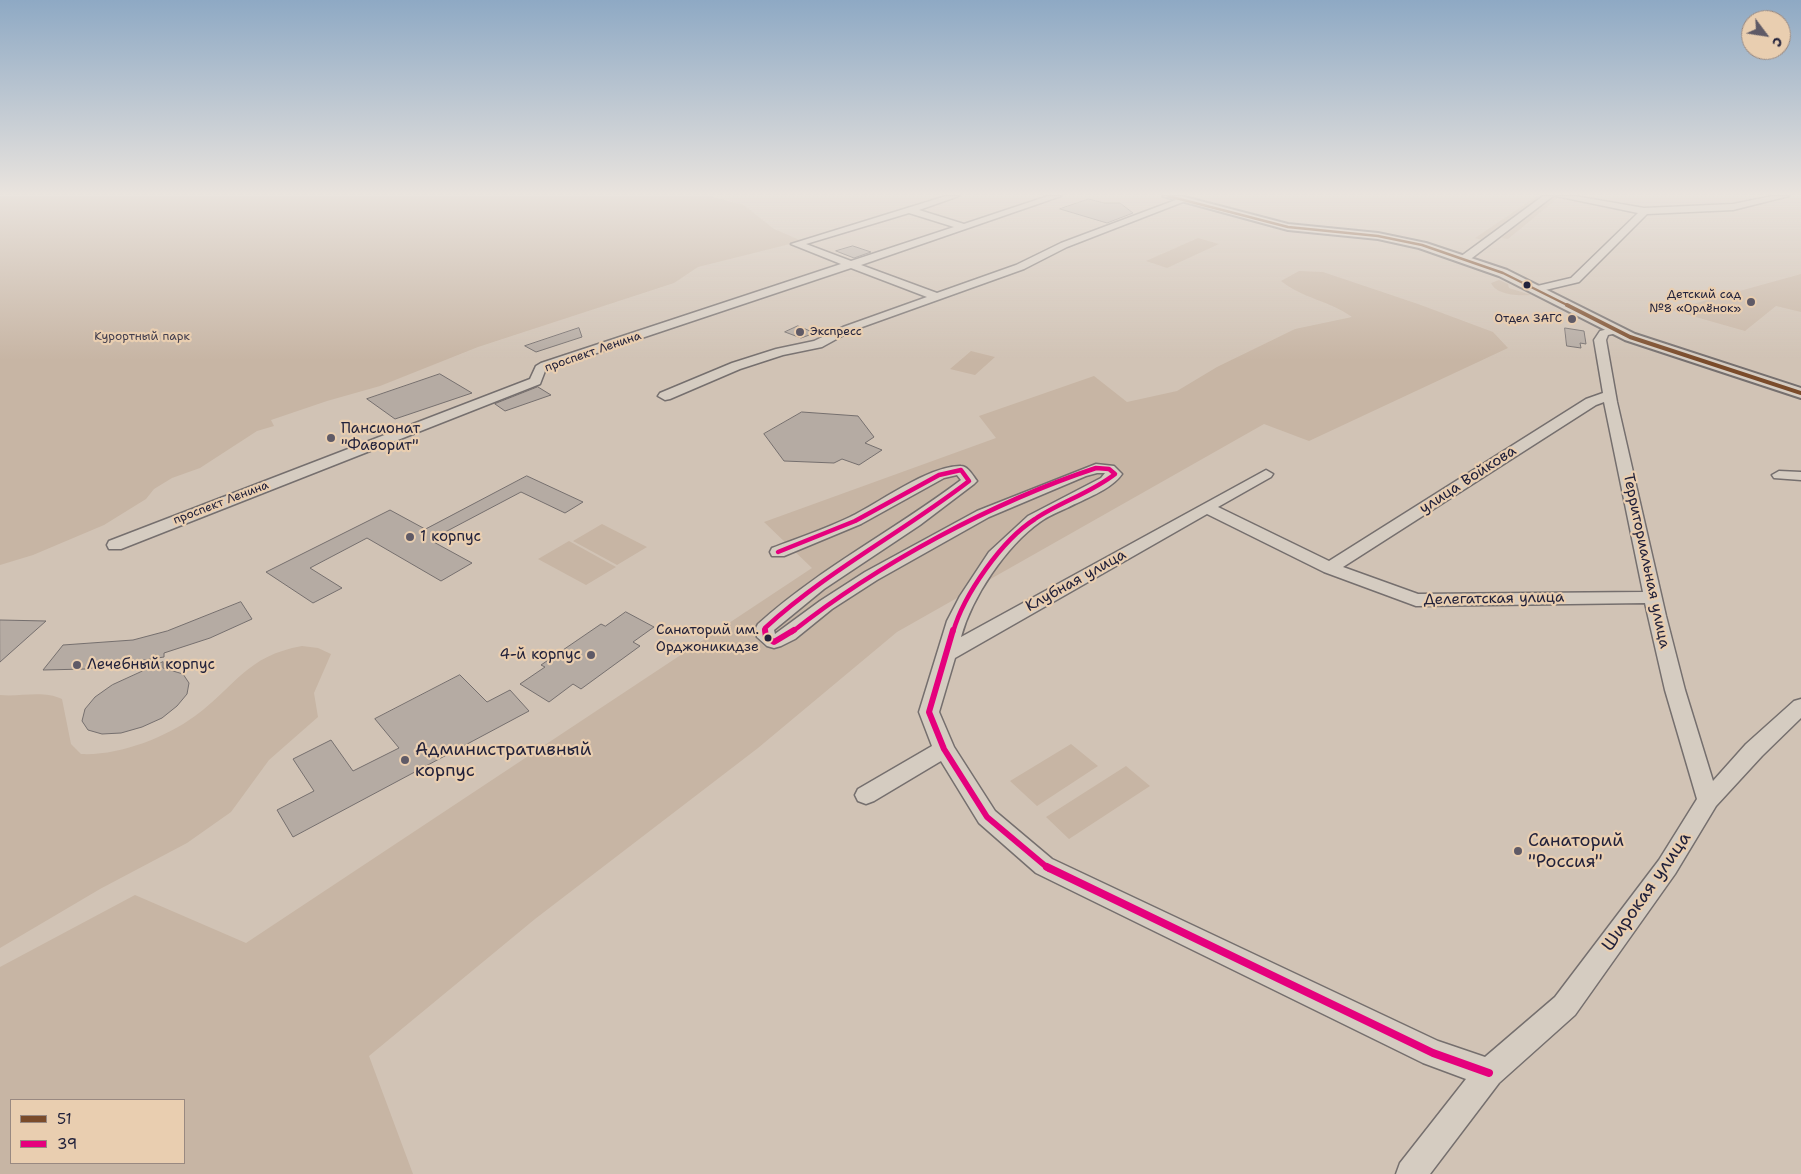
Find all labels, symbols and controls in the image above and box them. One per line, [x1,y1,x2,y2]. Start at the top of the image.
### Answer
north arrow [1741,10,1791,60]
text: С [1768,34,1788,51]
unlabelled marker [1522,280,1532,290]
place label: Детский сад №8 «Орлёнок» [1649,288,1741,316]
marker: Детский сад №8 «Орлёнок» [1745,296,1757,308]
place label: Отдел ЗАГС [1494,312,1562,326]
marker: Отдел ЗАГС [1566,313,1578,325]
place label: Экспресс [810,325,862,339]
marker: Экспресс [794,326,806,338]
street label: проспект Ленина [543,329,643,375]
park label: Курортный парк [94,330,190,344]
place label: Пансионат "Фаворит" [341,420,420,455]
marker: Пансионат "Фаворит" [325,432,337,444]
street label: улица Войкова [1416,442,1520,518]
street label: Территориальная улица [1619,472,1673,650]
street label: проспект Ленина [171,478,271,528]
place label: 1 корпус [420,528,481,546]
marker: 1 корпус [404,531,416,543]
street label: Клубная улица [1023,546,1129,616]
street label: Делегатская улица [1423,589,1565,609]
place label: Санаторий им. Орджоникидзе [656,622,759,654]
marker: Санаторий им. Орджоникидзе [763,633,773,643]
place label: 4-й корпус [500,646,581,664]
marker: 4-й корпус [585,649,597,661]
place label: Лечебный корпус [87,656,215,674]
marker: Лечебный корпус [71,659,83,671]
place label: Административный корпус [415,739,591,782]
marker: Административный корпус [399,754,411,766]
street label: Широкая улица [1598,828,1696,956]
place label: Санаторий "Россия" [1528,830,1624,872]
marker: Санаторий "Россия" [1512,845,1524,857]
legend [10,1099,185,1164]
text: 51 [57,1109,72,1129]
text: 39 [57,1134,77,1154]

